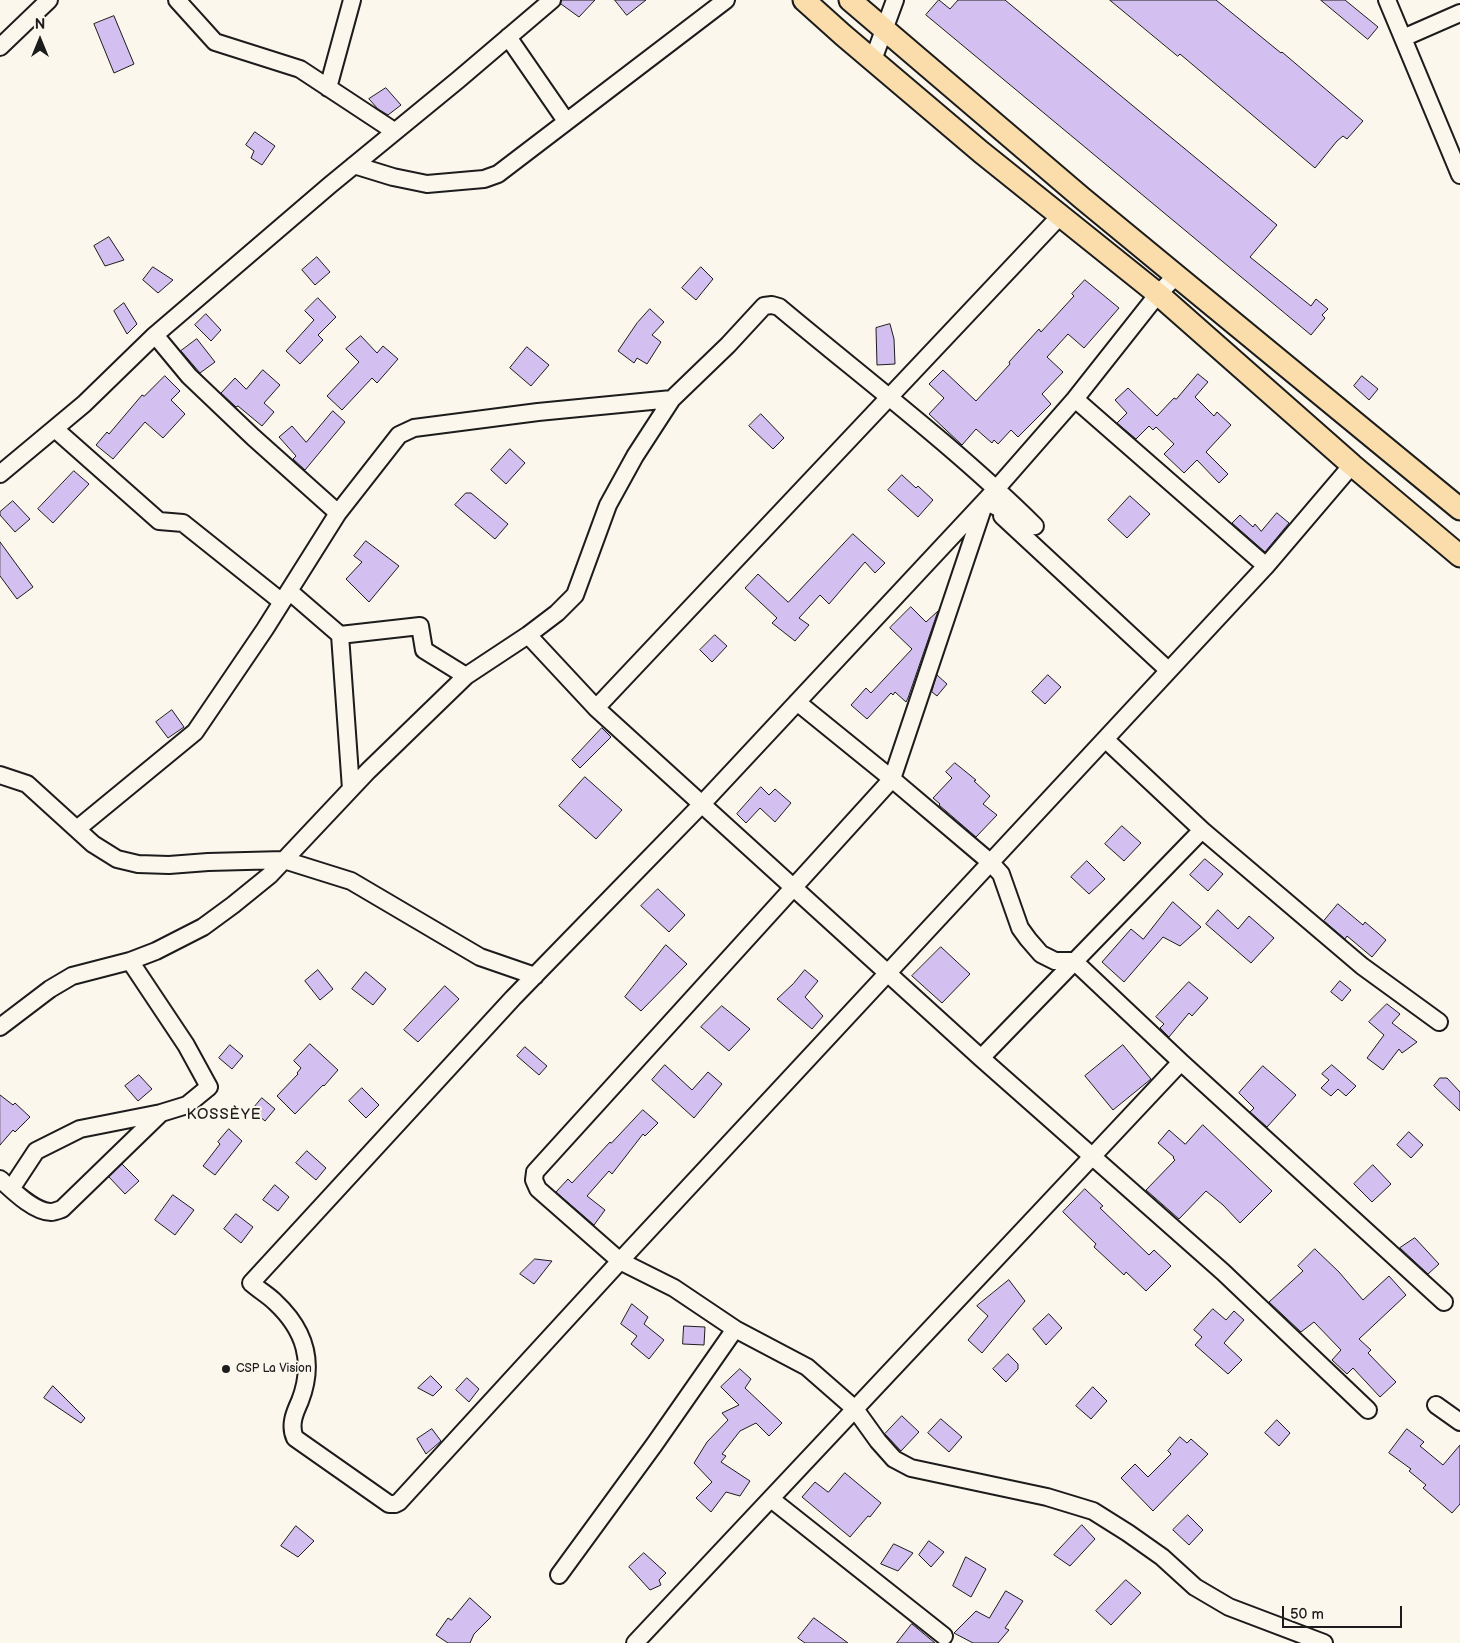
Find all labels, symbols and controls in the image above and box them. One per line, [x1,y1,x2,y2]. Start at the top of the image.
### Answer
north arrow [15,15,65,65]
text: N [35,16,45,33]
district label: KOSSÈYE [186,1106,262,1124]
place label: CSP La Vision [236,1362,312,1376]
marker: CSP La Vision [220,1363,232,1375]
scale bar [1285,1596,1405,1628]
text: 50 m [1290,1605,1324,1624]

